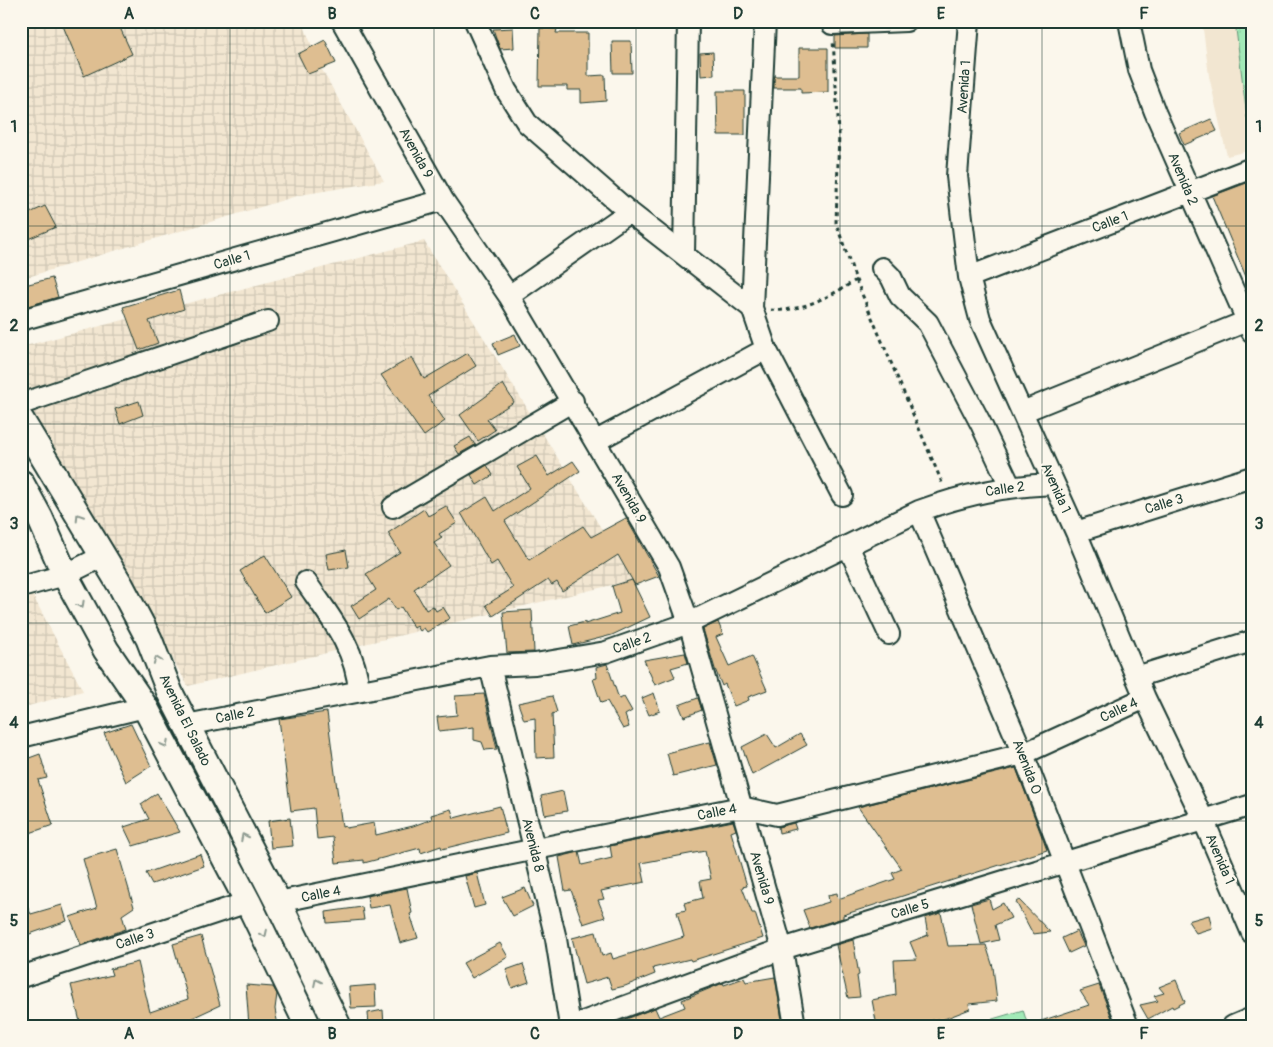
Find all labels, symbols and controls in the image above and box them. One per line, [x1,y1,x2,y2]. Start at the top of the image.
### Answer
text: A [124,4,135,24]
text: B [327,4,337,24]
text: C [530,4,540,24]
text: D [733,4,743,24]
text: E [937,4,946,24]
text: F [1139,4,1149,24]
street label: Avenida 1 [954,60,974,114]
text: 1 [11,117,17,137]
text: 1 [1256,117,1262,137]
street label: Avenida 9 [395,125,437,181]
street label: Avenida 2 [1164,150,1202,208]
street label: Calle 1 [1090,207,1130,237]
street label: Calle 1 [212,247,252,273]
text: 2 [10,316,19,336]
text: 2 [1255,316,1264,336]
street label: Avenida 1 [1037,460,1075,516]
street label: Avenida 9 [608,470,650,526]
street label: Calle 2 [984,478,1026,500]
street label: Calle 3 [1143,490,1186,518]
text: 3 [10,514,19,534]
one-way arrow [76,514,86,523]
text: 3 [1255,514,1264,534]
one-way arrow [75,600,85,609]
street label: Calle 2 [611,628,654,657]
one-way arrow [153,656,163,665]
street label: Avenida El Salado [155,671,215,769]
street label: Calle 4 [1097,694,1141,726]
street label: Calle 2 [214,703,256,727]
text: 4 [9,713,19,733]
text: 4 [1254,713,1264,733]
street label: Avenida 0 [1009,737,1045,797]
one-way arrow [159,739,169,748]
street label: Calle 4 [696,800,738,824]
street label: Avenida 8 [518,816,548,874]
street label: Avenida 1 [1202,831,1238,887]
one-way arrow [240,833,250,842]
street label: Avenida 9 [746,849,778,907]
street label: Calle 4 [300,882,342,906]
street label: Calle 5 [889,895,931,923]
text: 5 [10,911,19,931]
text: 5 [1255,911,1264,931]
street label: Calle 3 [114,925,157,953]
one-way arrow [258,929,268,938]
one-way arrow [313,978,323,987]
text: A [124,1024,135,1044]
text: B [327,1024,337,1044]
text: C [530,1024,540,1044]
text: D [733,1024,743,1044]
text: E [937,1024,946,1044]
text: F [1139,1024,1149,1044]

